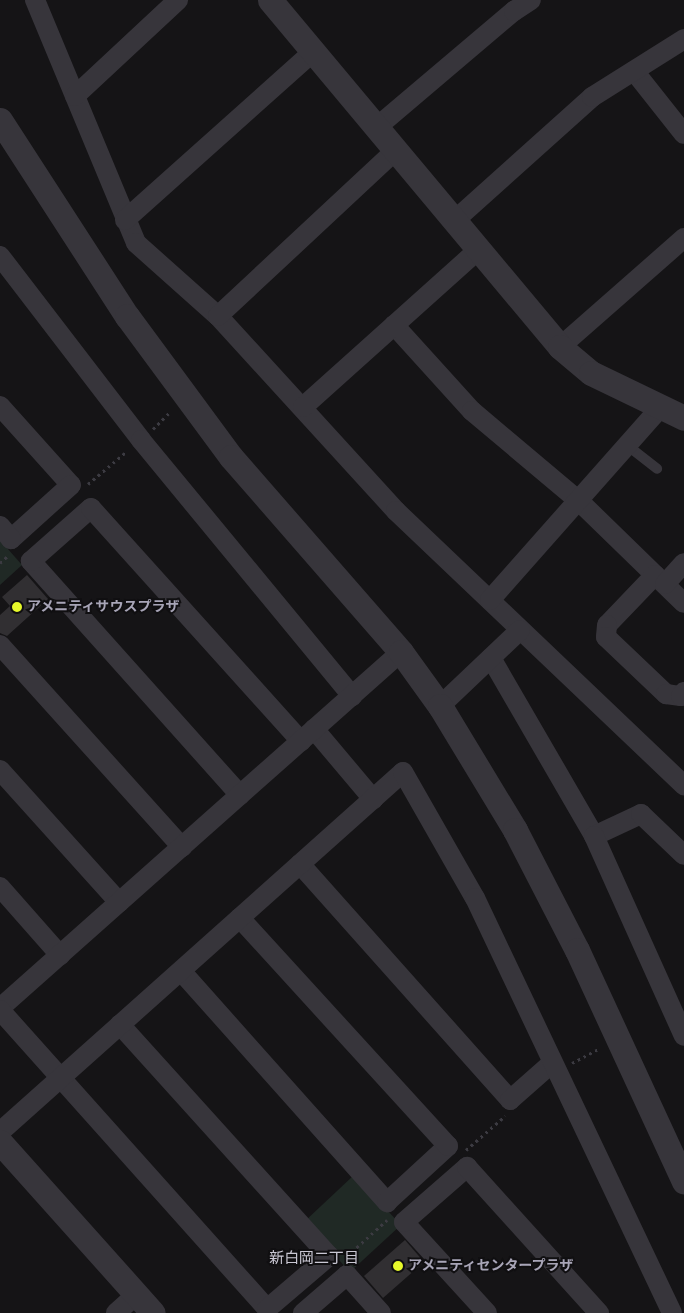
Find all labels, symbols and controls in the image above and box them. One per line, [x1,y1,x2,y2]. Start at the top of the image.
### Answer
place label: アメニティサウスプラザ [27,599,181,615]
marker: アメニティサウスプラザ [11,601,23,613]
district label: 新白岡二丁目 [269,1250,359,1268]
place label: アメニティセンタープラザ [408,1258,576,1274]
marker: アメニティセンタープラザ [392,1260,404,1272]

